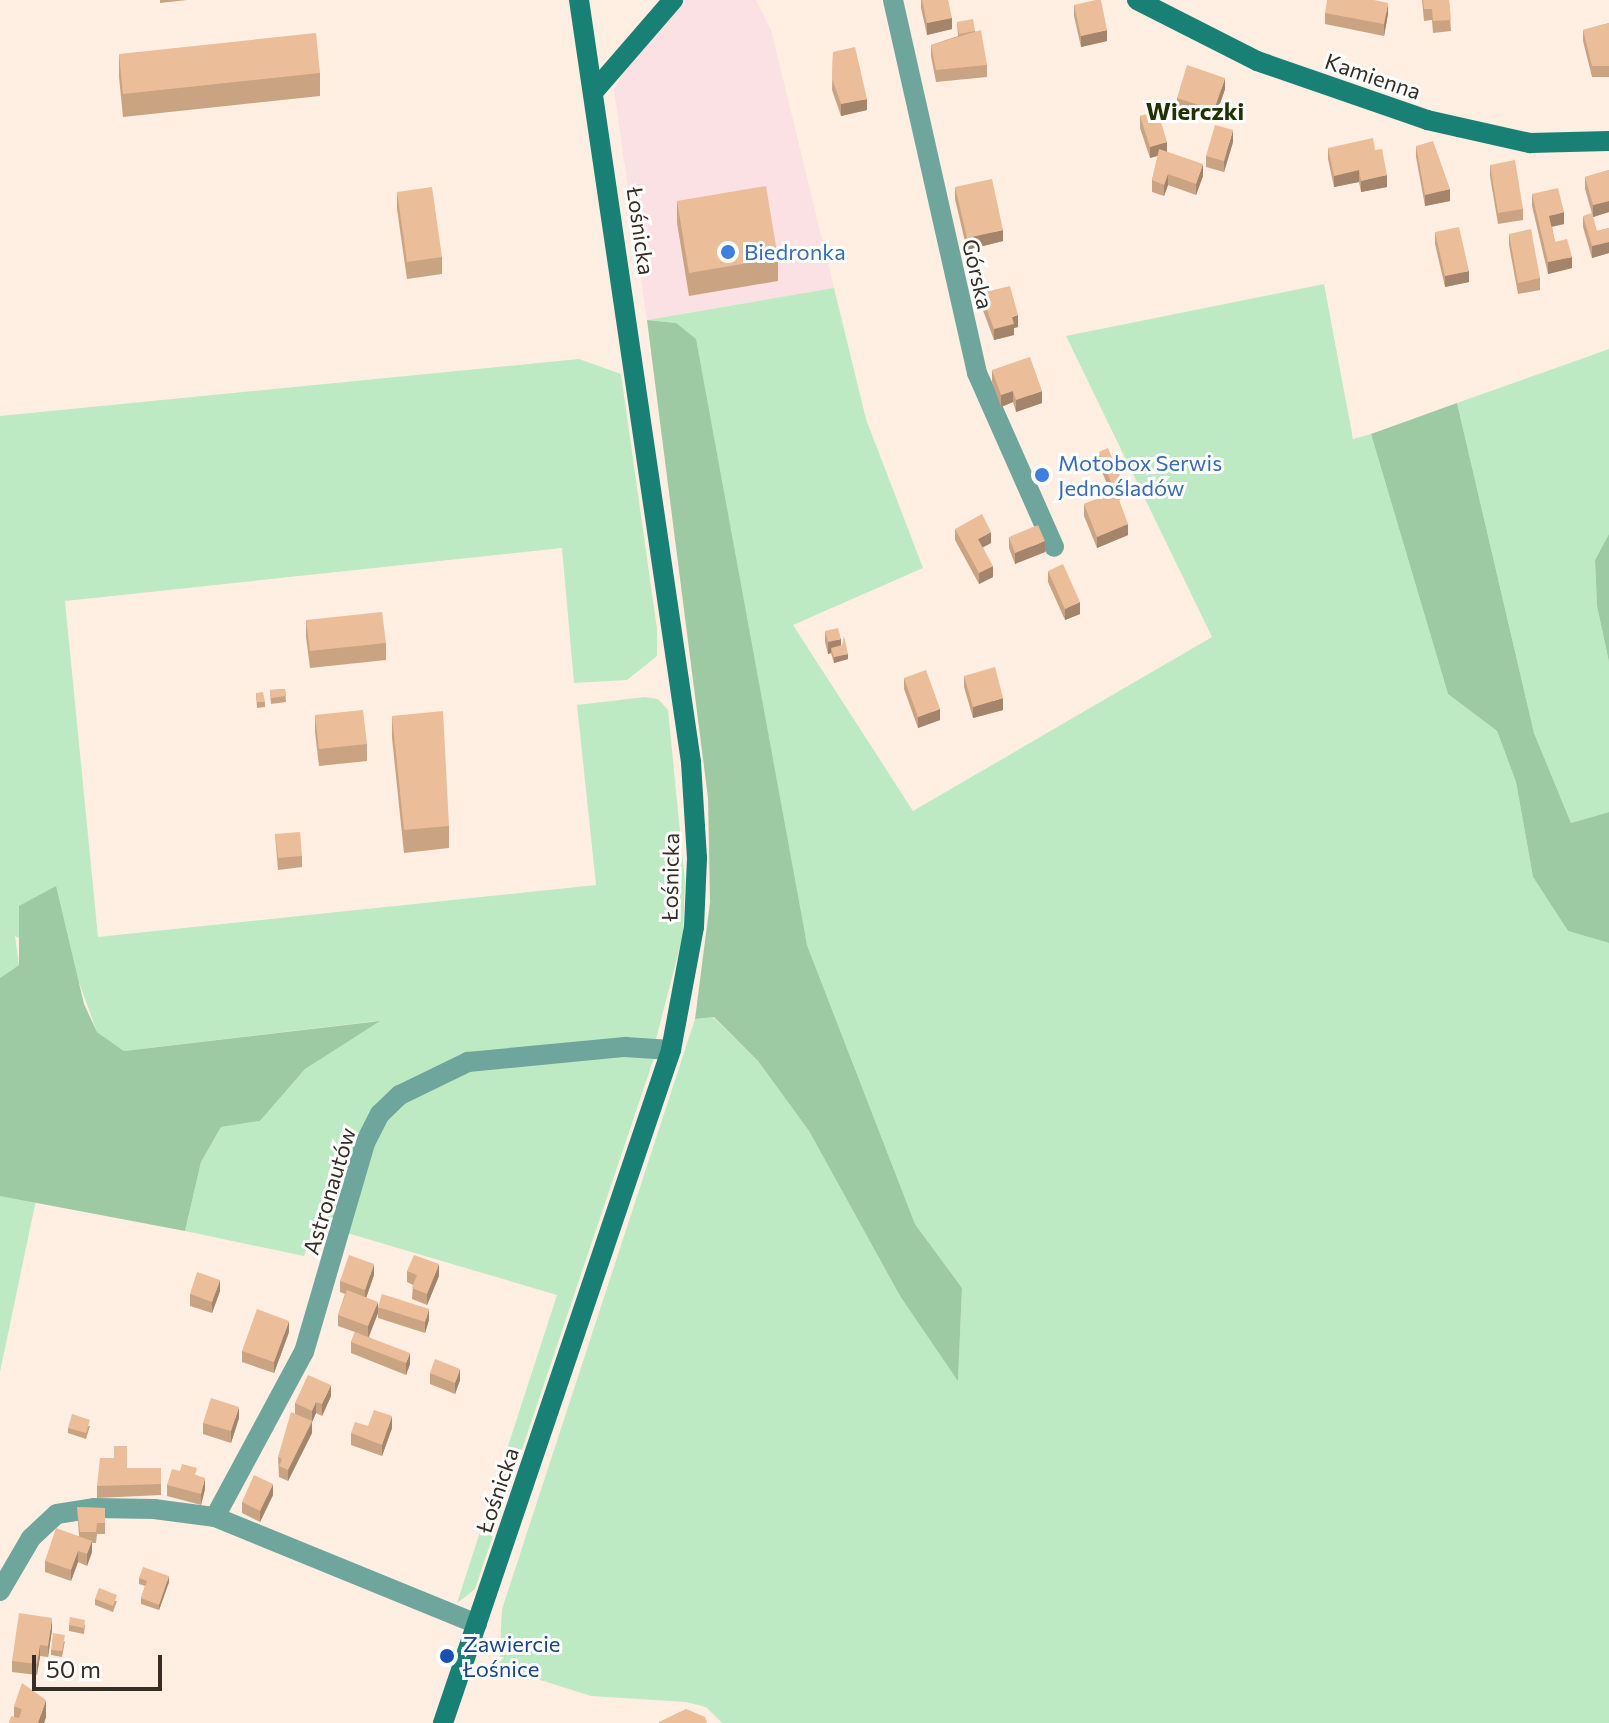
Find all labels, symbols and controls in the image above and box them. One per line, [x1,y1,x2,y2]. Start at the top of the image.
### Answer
street label: Kamienna [1322,47,1424,105]
district label: Wierczki [1146,97,1244,125]
street label: Łośnicka [622,185,660,277]
street label: Górska [957,236,999,312]
place label: Biedronka [744,239,846,265]
marker: Biedronka [719,243,737,261]
place label: Motobox Serwis Jednośladów [1058,449,1222,500]
marker: Motobox Serwis Jednośladów [1033,466,1051,484]
street label: Łośnicka [656,833,684,921]
street label: Astronautów [297,1124,361,1258]
street label: Łośnicka [470,1444,524,1536]
place label: Zawiercie Łośnice [463,1630,560,1682]
scale bar [36,1639,166,1689]
marker: Zawiercie Łośnice [438,1647,456,1665]
text: 50 m [46,1654,101,1683]

